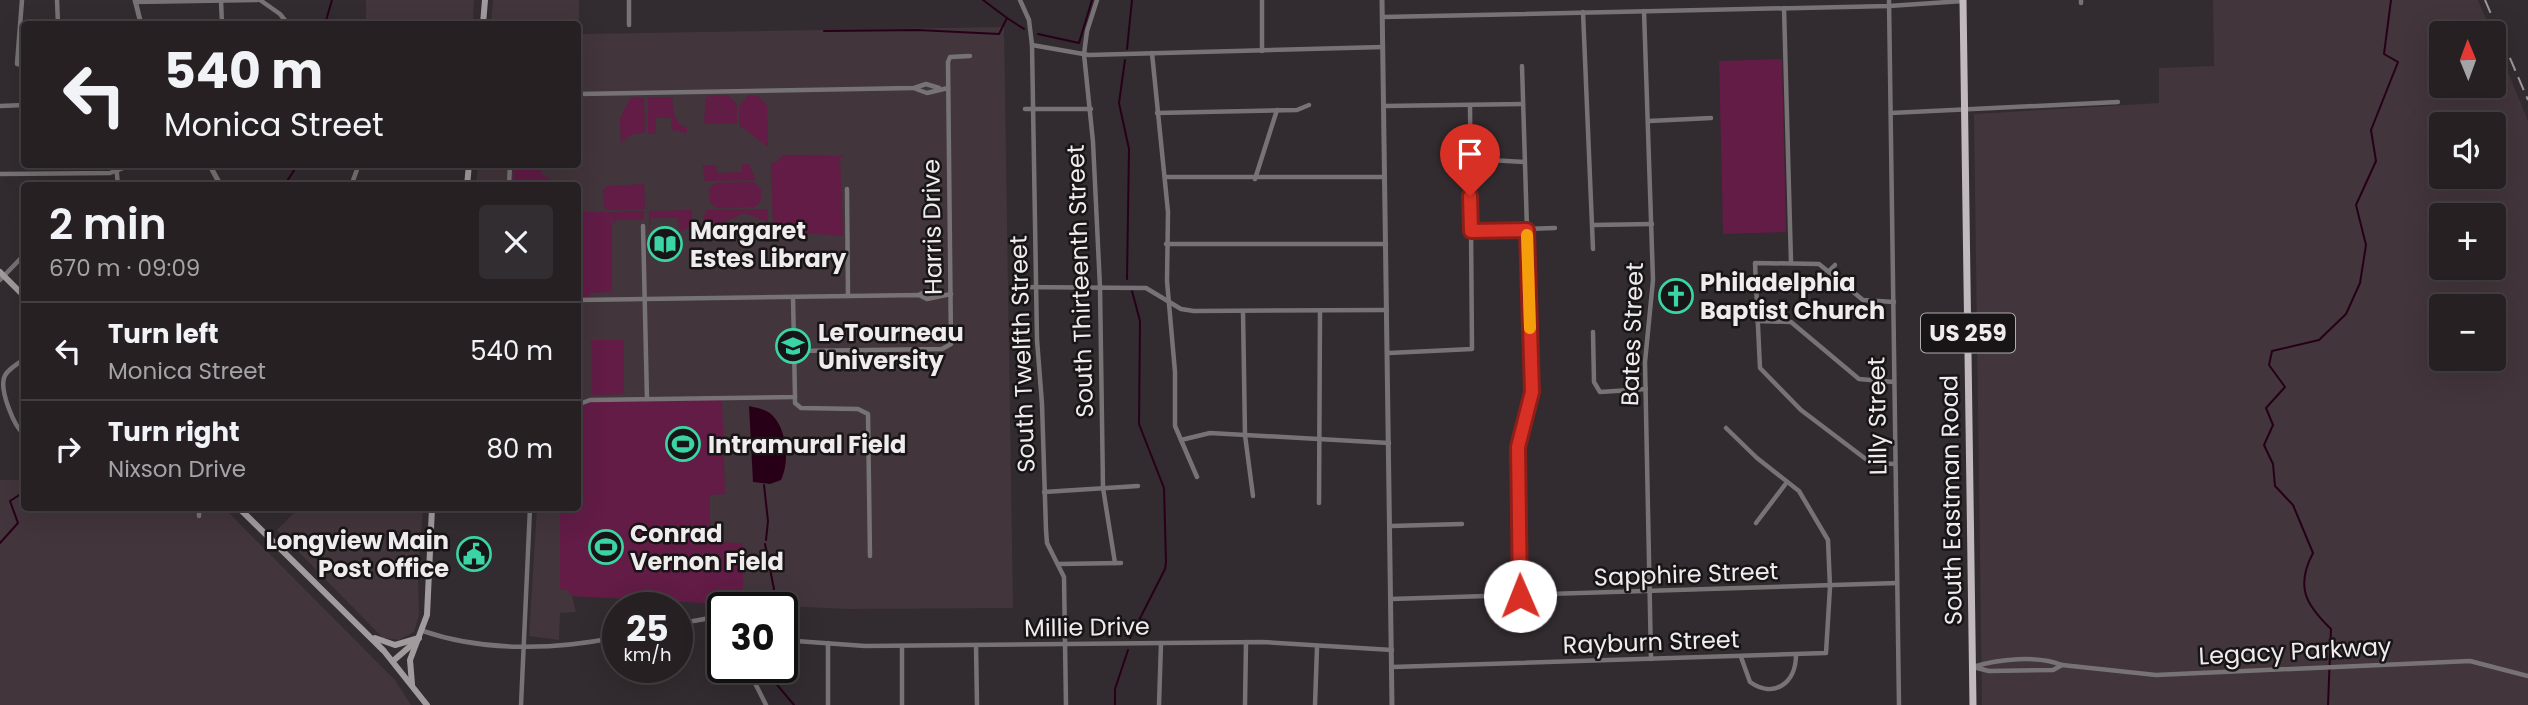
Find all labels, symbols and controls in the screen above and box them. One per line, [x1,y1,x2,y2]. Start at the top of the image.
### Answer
north arrow [2429,21,2506,98]
map controls [2429,21,2506,371]
text: 540 m [164,37,323,105]
icon: left [49,49,140,140]
text: Monica Street [164,102,384,147]
button: sound [2429,112,2506,189]
pin [1440,124,1500,196]
icon: arrive [1451,135,1489,173]
street label: South Thirteenth Street [1059,144,1101,418]
street label: Harris Drive [914,159,950,295]
text: 2 min [49,195,167,254]
button: + [2429,203,2506,280]
button: close [479,205,553,279]
place label: Margaret Estes Library [690,214,847,275]
library icon: Margaret Estes Library [646,225,684,263]
street label: South Twelfth Street [1001,235,1043,473]
text: 670 m · 09:09 [49,252,200,284]
street label: Bates Street [1613,262,1651,406]
place label: Philadelphia Baptist Church [1700,266,1885,327]
church icon: Philadelphia Baptist Church [1657,277,1695,315]
button: − [2429,294,2506,371]
road number: US 259 [1921,314,2015,352]
text: Turn left [108,316,219,352]
place label: LeTourneau University [818,316,964,377]
school or university icon: LeTourneau University [774,327,812,365]
icon: left [49,332,87,370]
text: 540 m [470,333,553,369]
text: Monica Street [108,355,266,387]
street label: Lilly Street [1859,357,1895,475]
street label: South Eastman Road [1932,375,1970,625]
text: Turn right [108,414,240,450]
sports icon: Intramural Field [664,425,702,463]
place label: Intramural Field [708,428,906,461]
icon: right [49,430,87,468]
text: 80 m [487,431,553,467]
text: Nixson Drive [108,453,246,485]
place label: Conrad Vernon Field [630,517,784,578]
place label: Longview Main Post Office [265,524,449,585]
sports icon: Conrad Vernon Field [587,528,625,566]
public building icon: Longview Main Post Office [455,535,493,573]
street label: Sapphire Street [1593,554,1779,594]
position arrow [1483,559,1557,633]
speed limit sign: 30 [707,592,798,683]
text: 25 [626,604,669,653]
street label: Millie Drive [1024,609,1150,645]
street label: Rayburn Street [1562,622,1740,662]
street label: Legacy Parkway [2198,629,2393,673]
text: km/h [624,642,671,667]

